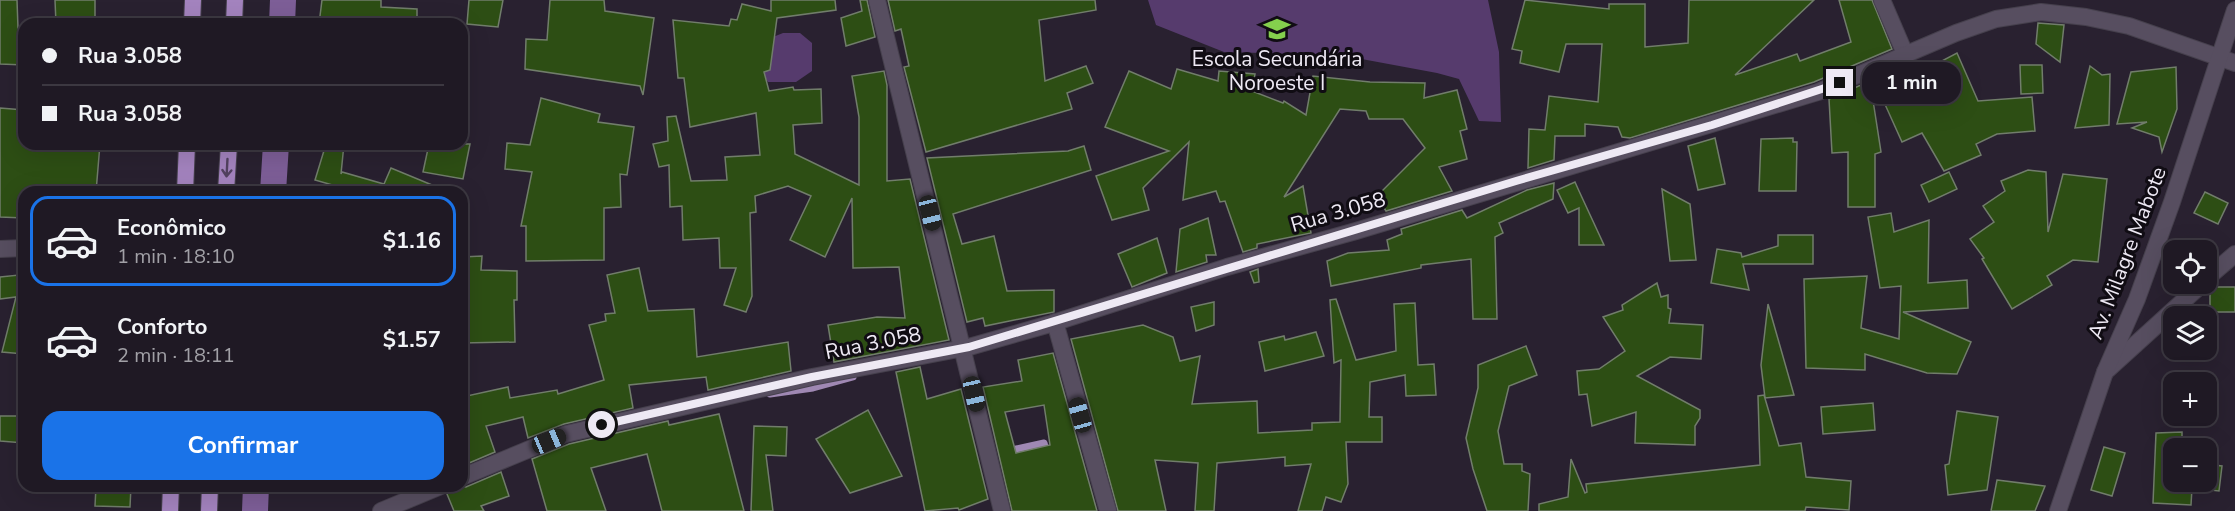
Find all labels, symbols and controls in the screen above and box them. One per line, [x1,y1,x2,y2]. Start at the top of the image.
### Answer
school or university icon: Escola Secundária Noroeste I [1262,14,1292,44]
text: Rua 3.058 [78,41,182,71]
place label: Escola Secundária Noroeste I [1192,45,1362,97]
callout: 1 min [1861,62,1960,104]
route end [1826,69,1853,96]
text: 1 min [1886,69,1937,96]
text: Rua 3.058 [78,99,182,129]
one-way arrow [222,158,233,177]
street label: Av. Milagre Mabote [2081,163,2173,343]
street label: Rua 3.058 [1287,185,1389,239]
car [917,193,943,233]
text: Econômico [117,213,226,243]
icon: car [45,214,99,268]
text: $1.16 [383,226,441,256]
map controls [2163,240,2217,492]
button: locate [2163,240,2217,294]
text: 1 min · 18:10 [117,243,235,270]
button: layers [2163,306,2217,360]
text: Conforto [117,312,207,342]
icon: car [45,313,99,367]
street label: Rua 3.058 [822,320,924,366]
text: $1.57 [383,325,441,355]
text: 2 min · 18:11 [117,342,235,369]
button: + [2163,372,2217,426]
car [961,374,987,414]
car [1066,395,1094,435]
button: Confirmar [42,411,444,480]
route start [588,411,615,438]
car [529,426,569,456]
button: − [2163,438,2217,492]

